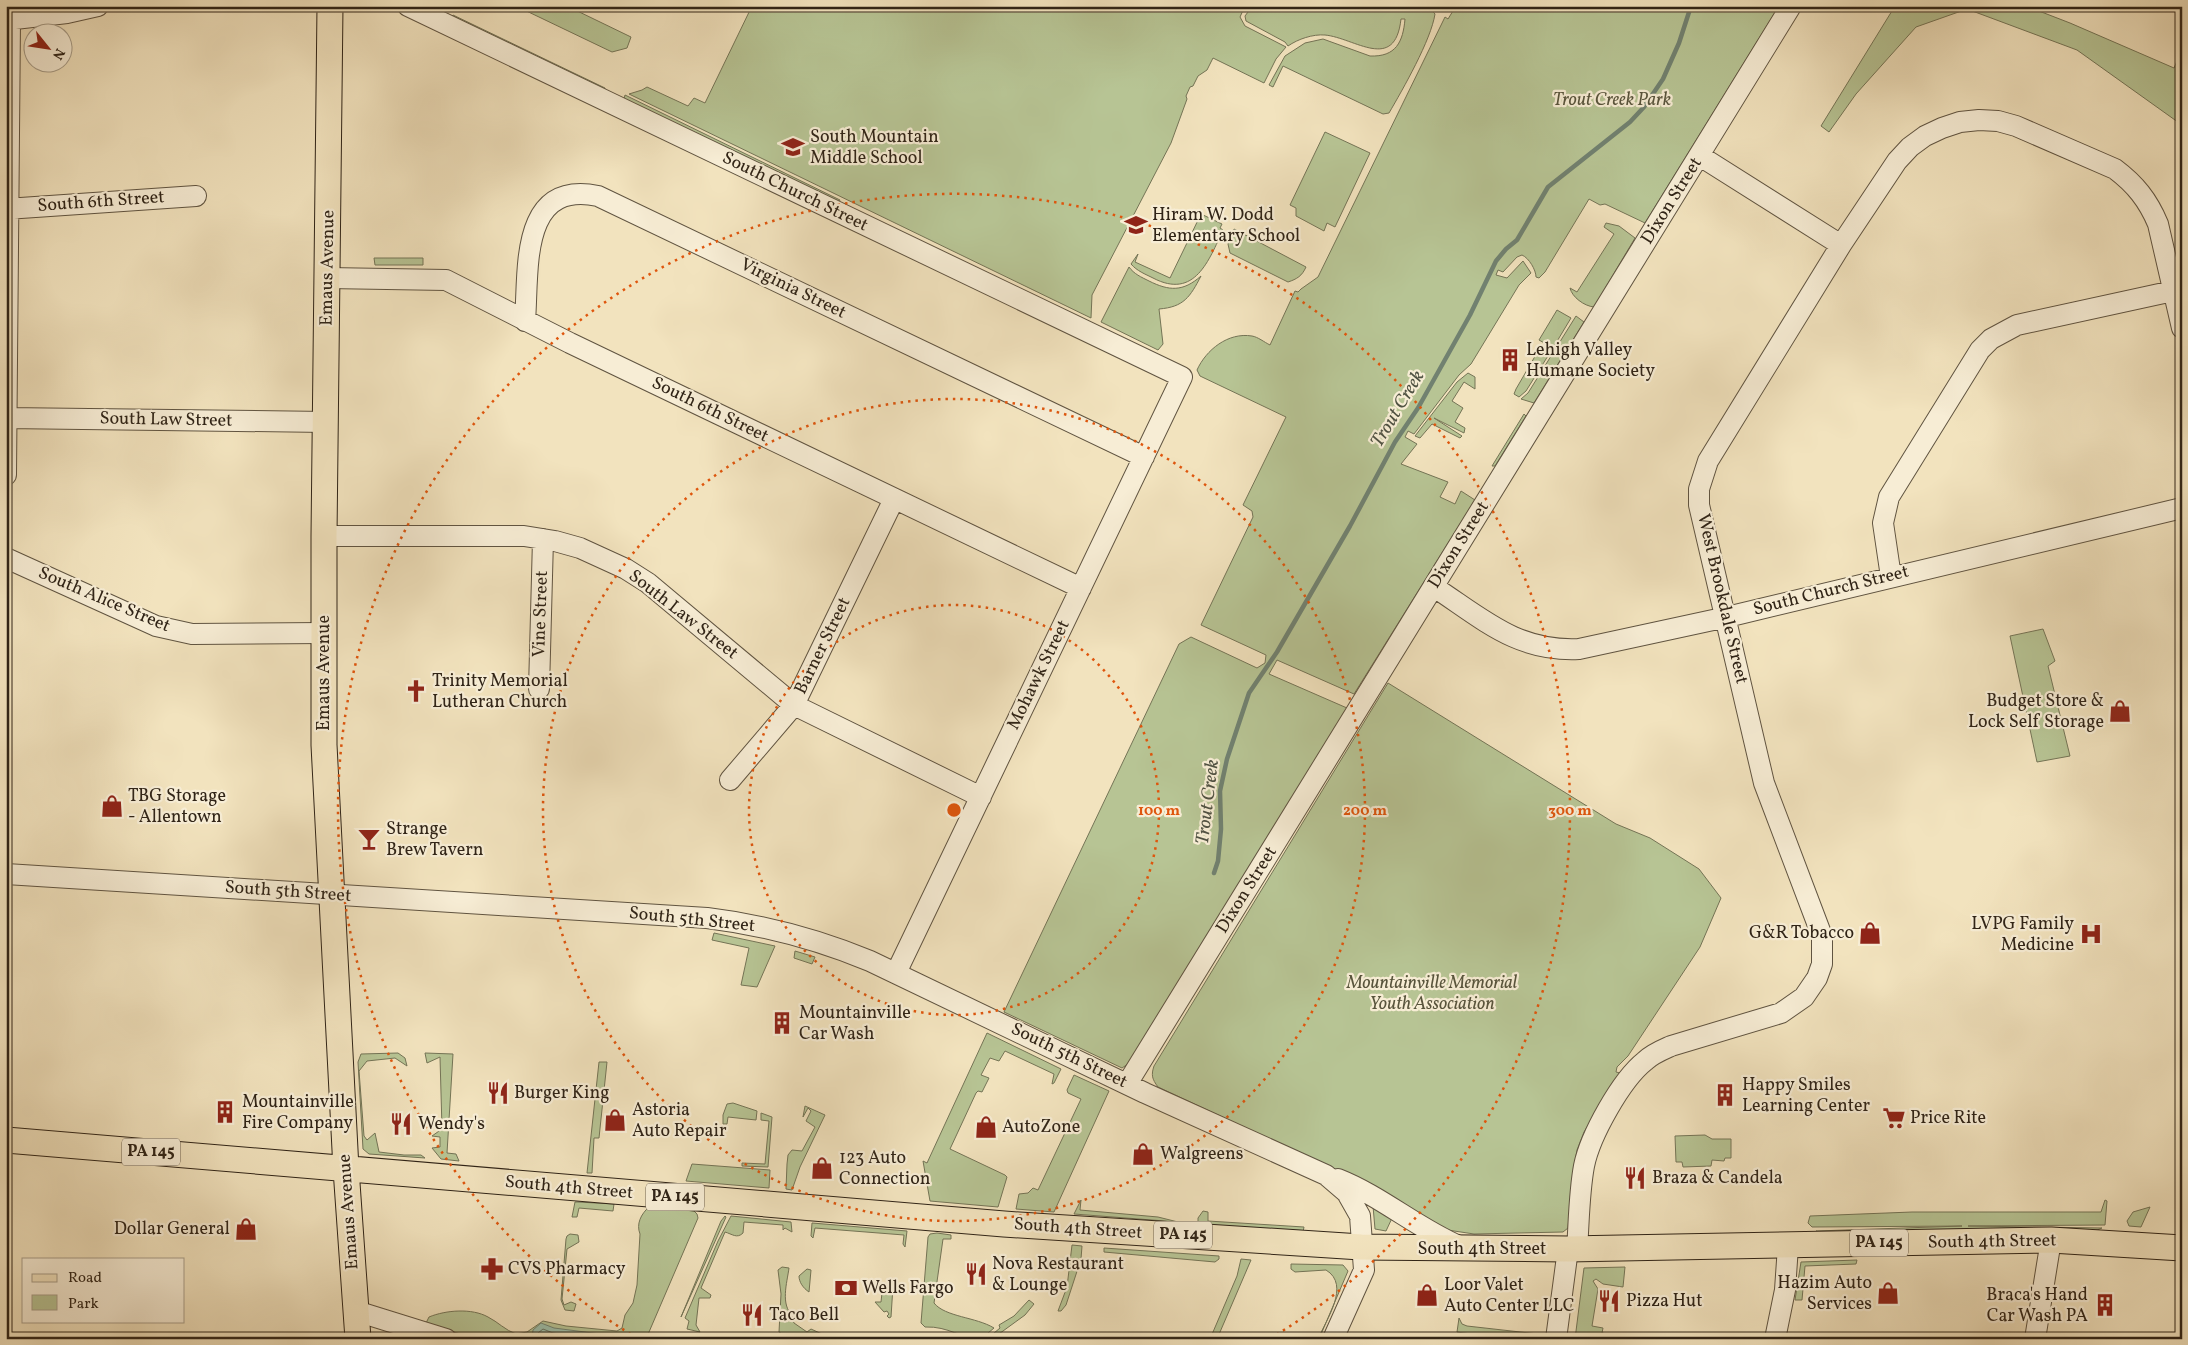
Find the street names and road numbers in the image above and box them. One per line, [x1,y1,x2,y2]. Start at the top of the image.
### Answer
street label: South Church Street [718,146,872,238]
street label: Dixon Street [1635,153,1709,249]
street label: South 6th Street [37,185,165,219]
street label: Emaus Avenue [314,210,342,326]
street label: Virginia Street [736,253,850,325]
street label: South 6th Street [647,371,773,449]
street label: South Law Street [99,406,233,434]
street label: Dixon Street [1422,497,1496,593]
street label: West Brookdale Street [1690,511,1754,687]
street label: South Church Street [1751,560,1911,622]
street label: South Alice Street [34,561,174,639]
street label: South Law Street [623,564,743,666]
street label: Vine Street [527,570,555,658]
street label: Barner Street [789,593,857,699]
street label: Emaus Avenue [312,615,337,731]
street label: Mohawk Street [1002,616,1076,734]
street label: Dixon Street [1210,842,1284,938]
street label: South 5th Street [224,875,352,909]
street label: South 5th Street [628,901,756,939]
street label: South 5th Street [1007,1017,1131,1095]
road number: PA 145 [122,1138,180,1166]
street label: Emaus Avenue [332,1153,366,1271]
street label: South 4th Street [504,1170,634,1206]
road number: PA 145 [646,1184,704,1210]
street label: South 4th Street [1013,1212,1143,1246]
road number: PA 145 [1154,1222,1212,1248]
street label: South 4th Street [1927,1228,2057,1256]
road number: PA 145 [1850,1230,1908,1256]
street label: South 4th Street [1418,1237,1546,1262]

